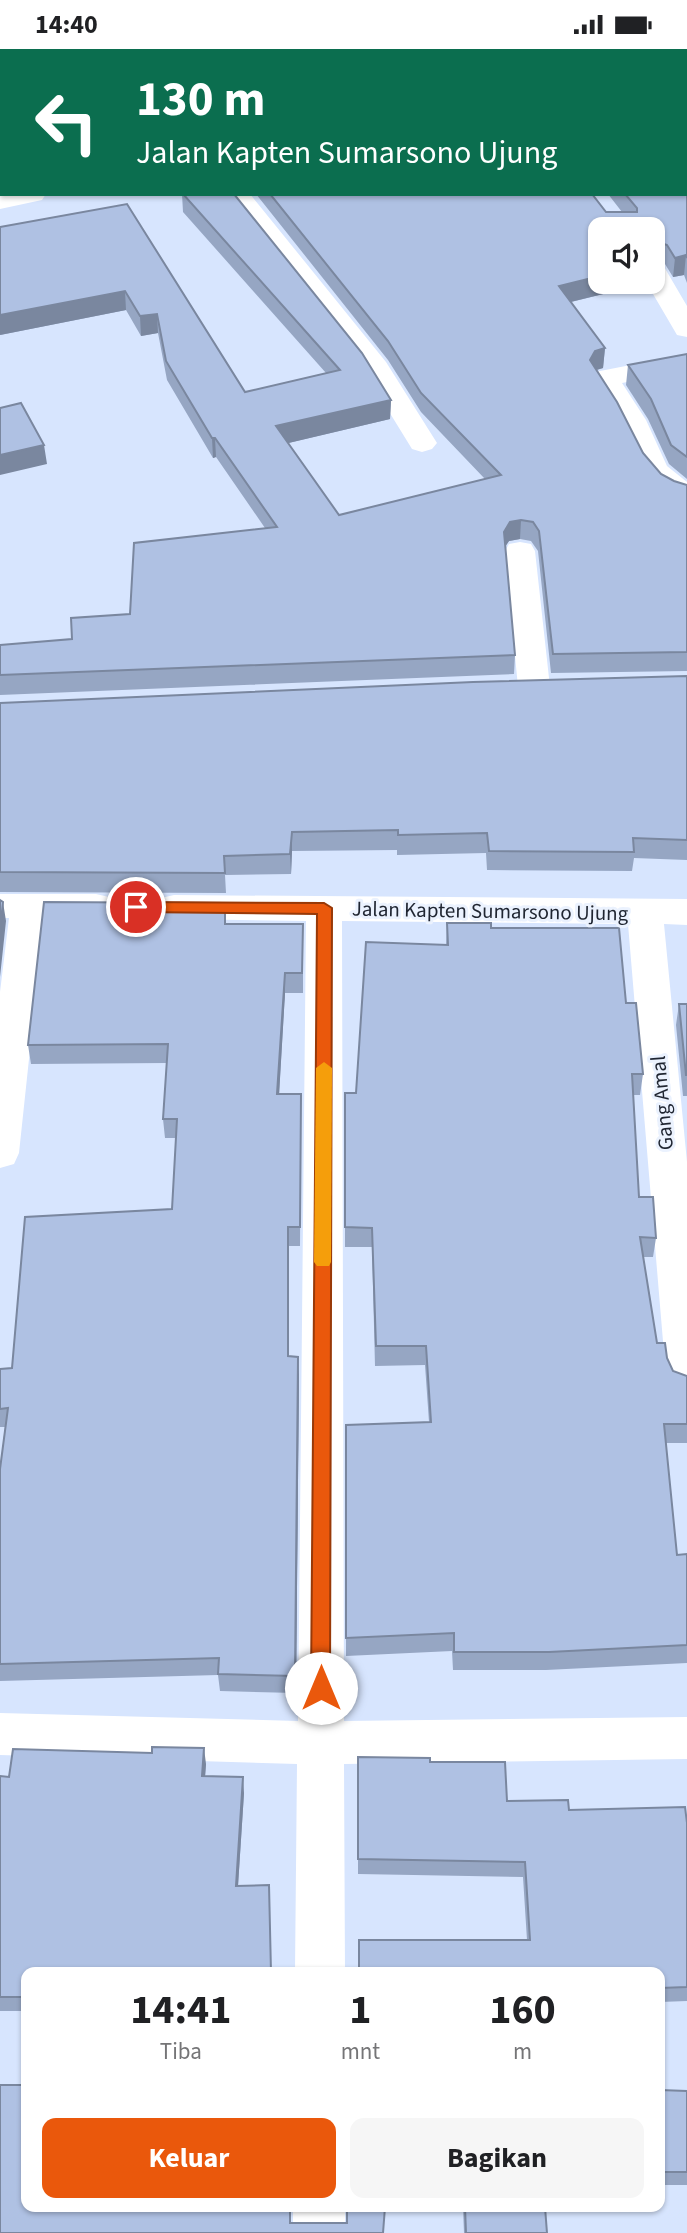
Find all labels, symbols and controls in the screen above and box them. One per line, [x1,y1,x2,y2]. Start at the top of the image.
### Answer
text: 14:40 [35,6,98,43]
text: 130 m [136,65,265,135]
icon: left [21,77,112,168]
text: Jalan Kapten Sumarsono Ujung [136,130,557,176]
map controls [588,217,665,294]
button: sound [588,217,665,294]
pin [106,877,166,937]
icon: arrive [117,888,155,926]
street label: Jalan Kapten Sumarsono Ujung [351,894,629,928]
street label: Gang Amal [643,1055,681,1151]
position arrow [284,1651,358,1725]
text: 14:41 [130,1980,231,2040]
text: 1 [349,1980,371,2040]
text: 160 [489,1980,556,2040]
text: Tiba [160,2035,202,2068]
text: mnt [341,2035,380,2068]
text: m [513,2035,532,2068]
button: Keluar [42,2118,336,2198]
button: Bagikan [350,2118,644,2198]

